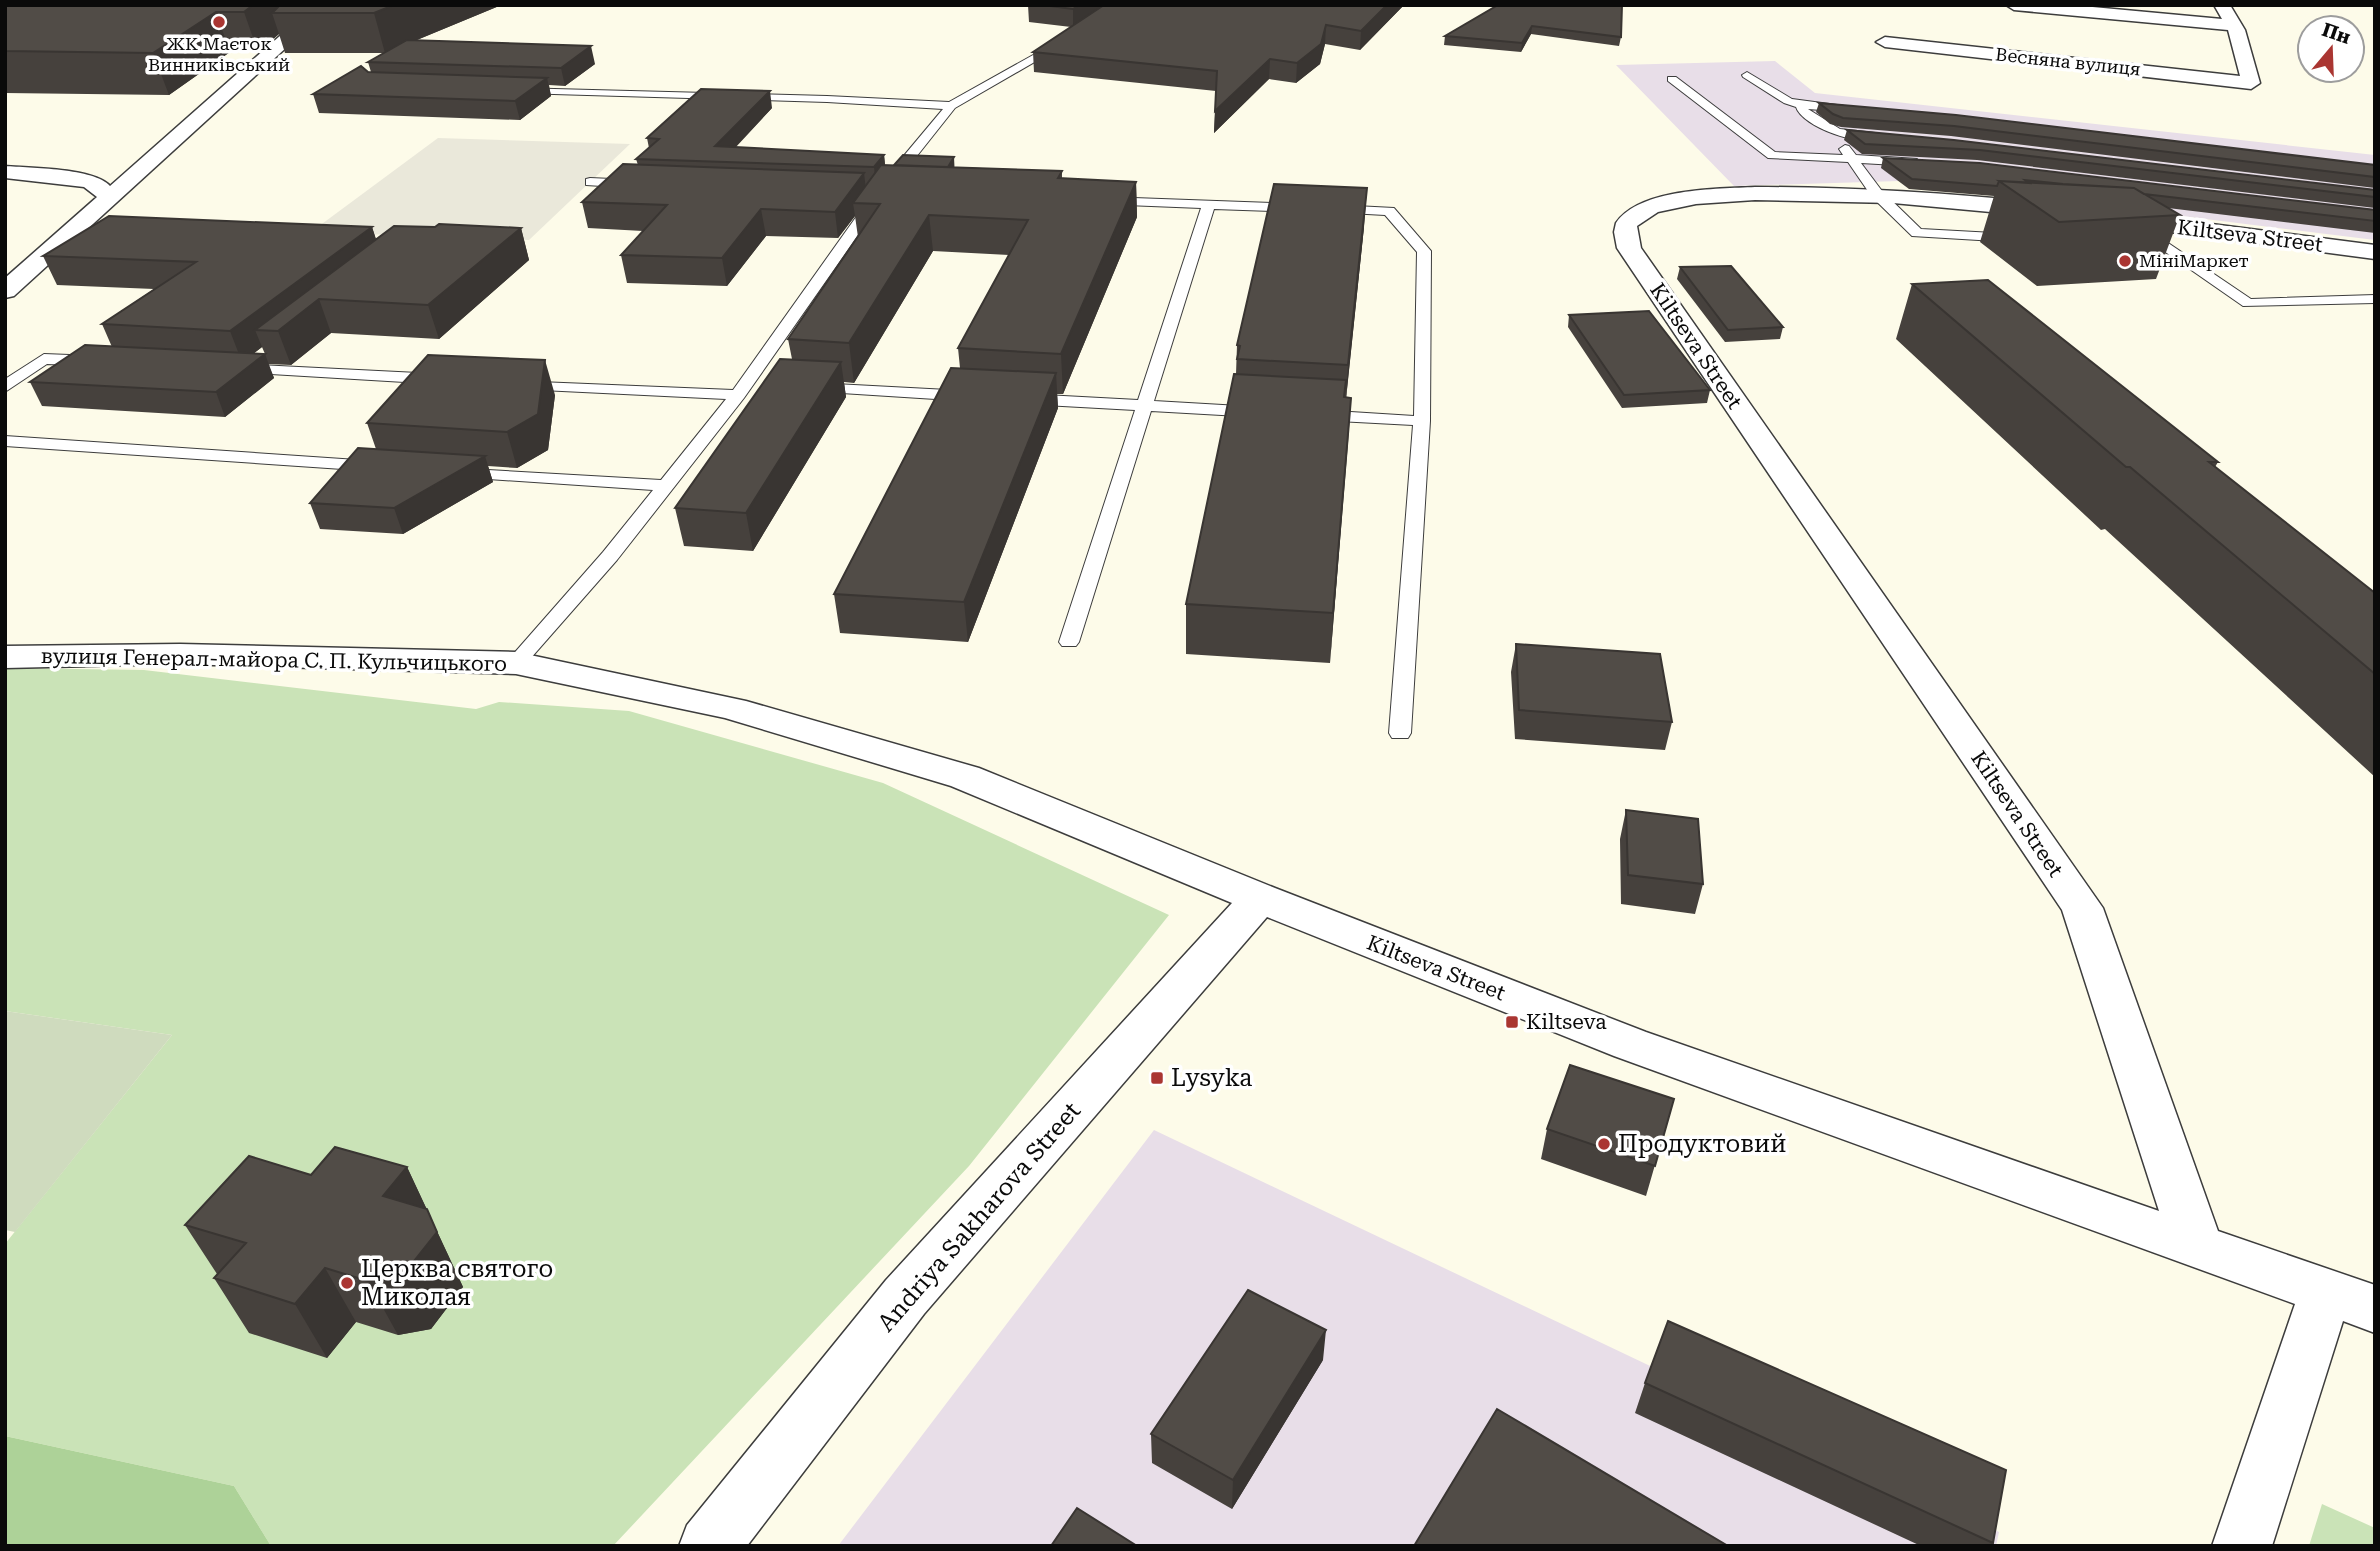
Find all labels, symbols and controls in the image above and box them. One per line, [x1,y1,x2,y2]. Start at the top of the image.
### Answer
marker: ЖК Маєток Винниківський [211,14,227,30]
north arrow [2296,14,2366,84]
text: Пн [2319,18,2354,49]
place label: ЖК Маєток Винниківський [148,33,290,75]
street label: Весняна вулиця [1994,43,2142,80]
street label: Kiltseva Street [2176,215,2324,257]
place label: МініМаркет [2139,250,2249,271]
marker: МініМаркет [2117,253,2133,269]
street label: Kiltseva Street [1645,279,1747,413]
street label: вулиця Генерал-майора С. П. Кульчицького [41,644,507,676]
street label: Kiltseva Street [1966,747,2068,881]
street label: Kiltseva Street [1363,931,1509,1005]
place label: Kiltseva [1526,1010,1607,1034]
marker: Kiltseva [1504,1014,1520,1030]
place label: Lysyka [1171,1064,1252,1092]
marker: Lysyka [1149,1070,1165,1086]
street label: Andriya Sakharova Street [872,1097,1086,1337]
place label: Продуктовий [1618,1130,1786,1158]
marker: Продуктовий [1596,1136,1612,1152]
place label: Церква святого Миколая [361,1255,553,1311]
marker: Церква святого Миколая [339,1275,355,1291]

